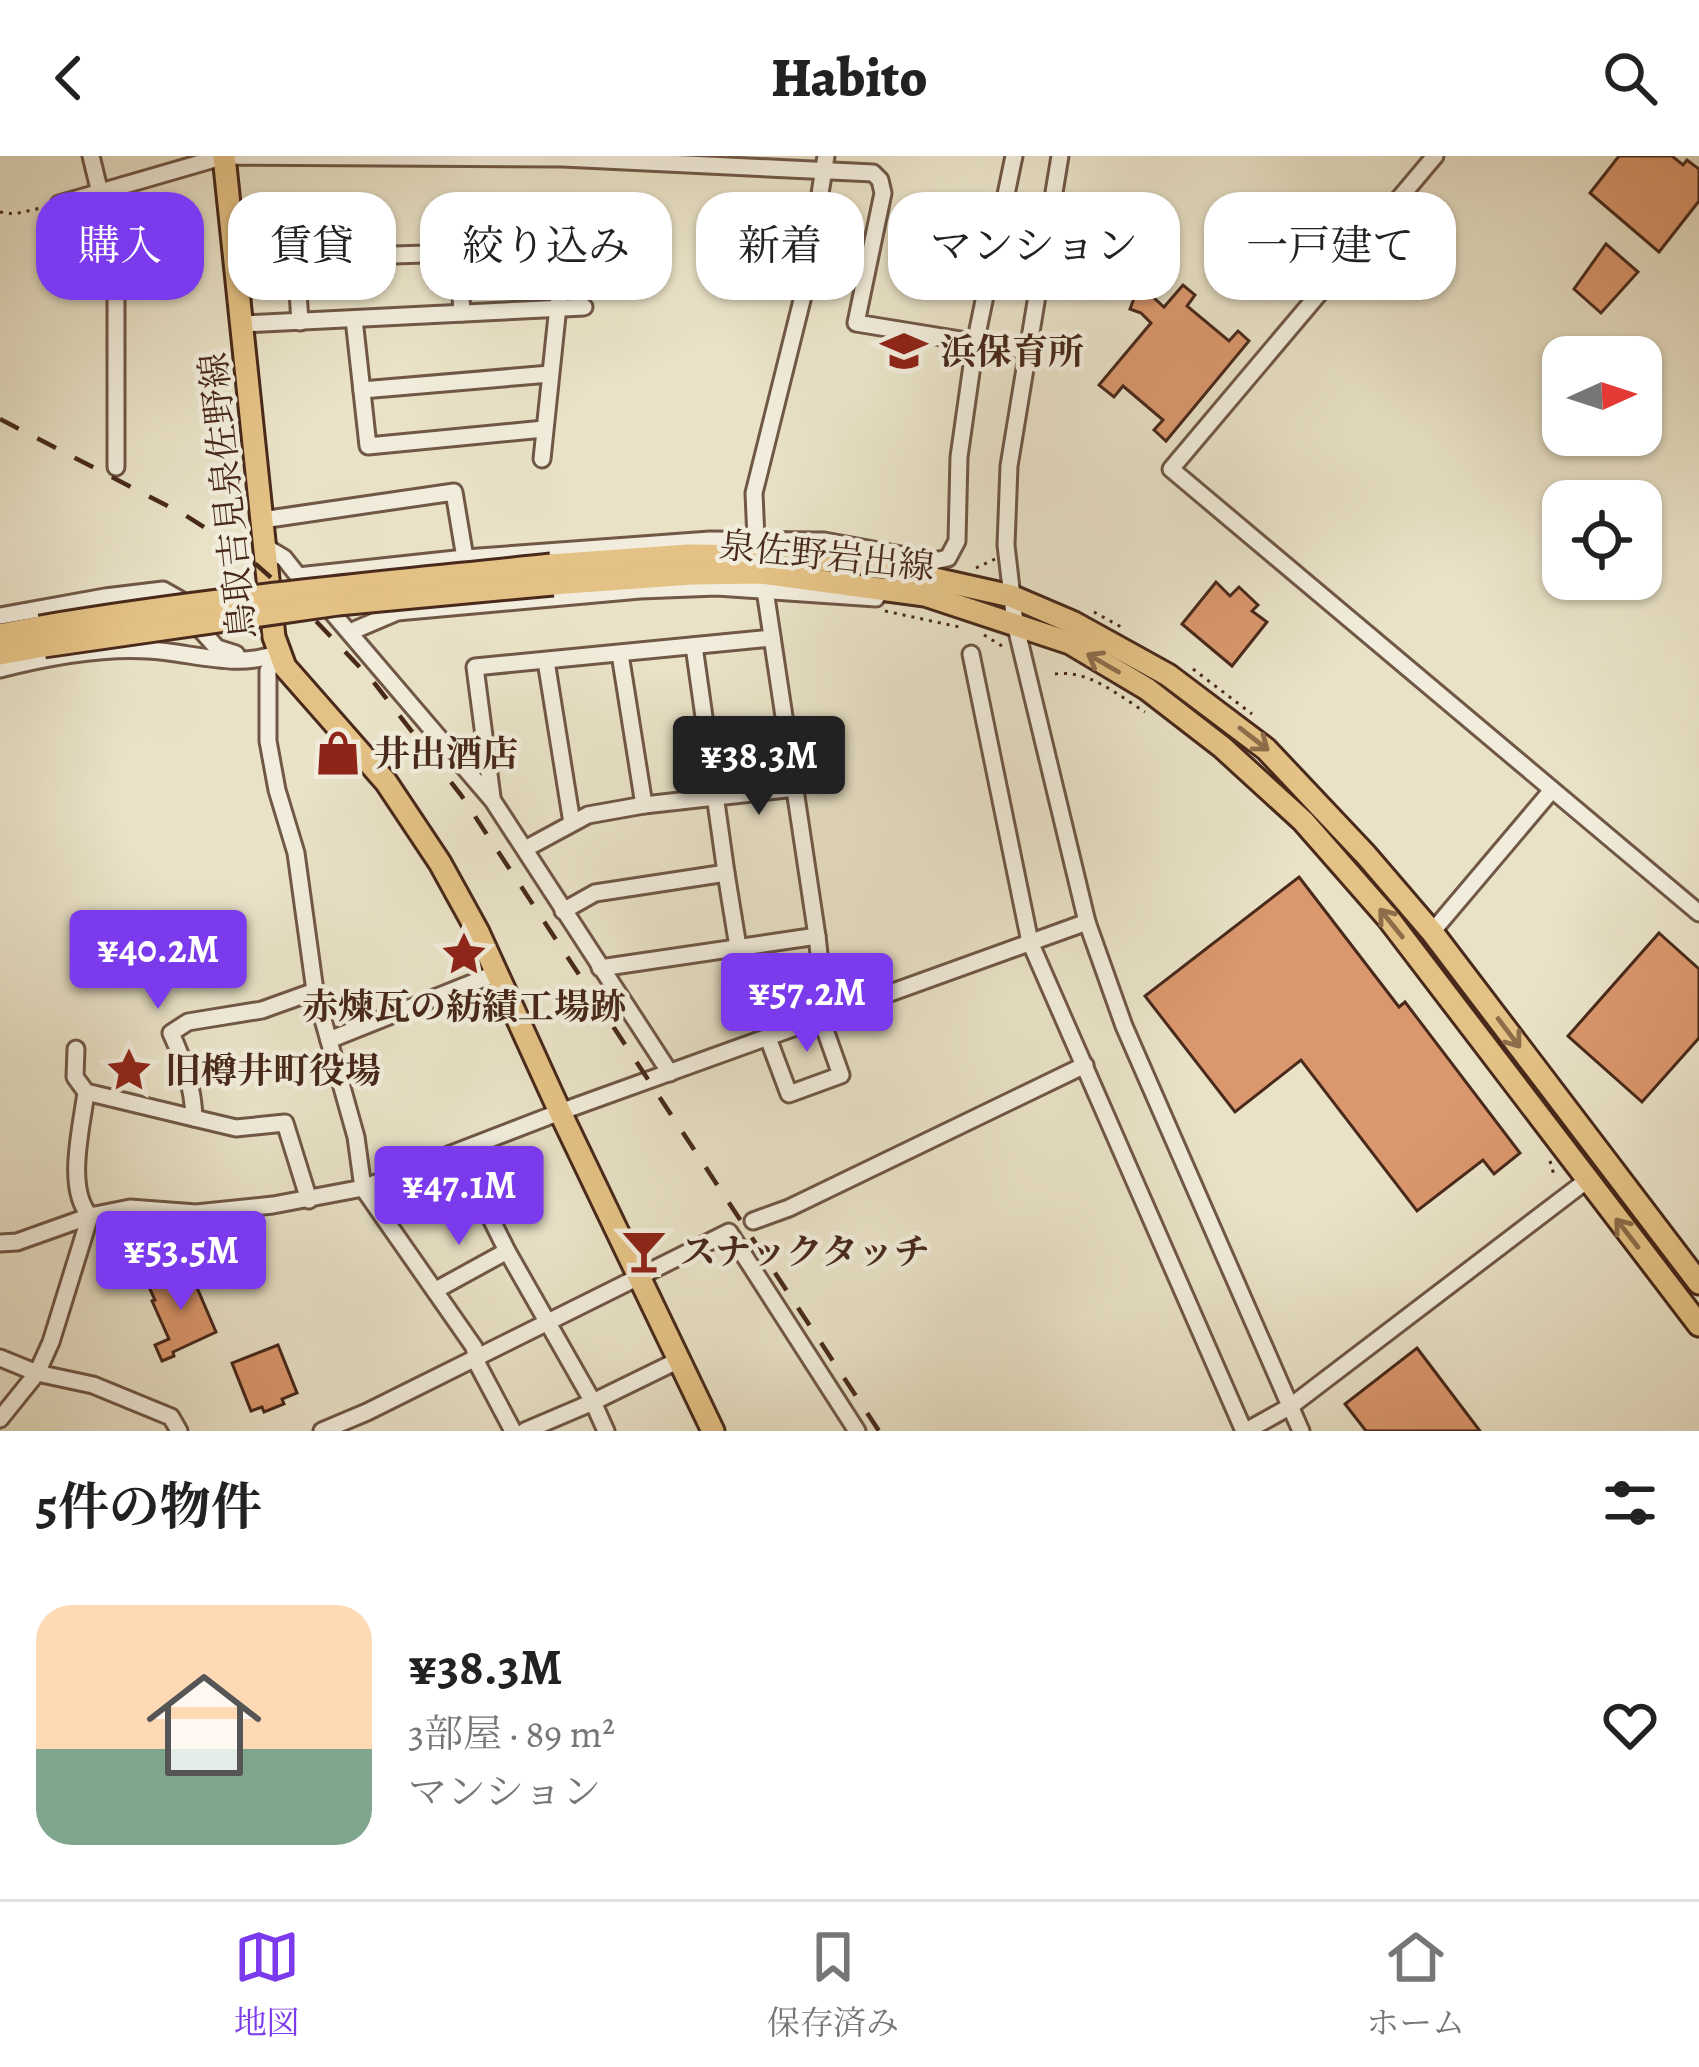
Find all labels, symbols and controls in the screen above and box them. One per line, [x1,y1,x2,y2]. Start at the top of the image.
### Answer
text: Habito [771,41,928,115]
icon: back [36,45,102,111]
icon: search [1597,45,1663,111]
chip: 購入 [36,192,204,300]
chip: 賃貸 [228,192,396,300]
chip: 絞り込み [420,192,672,300]
chip: 新着 [696,192,864,300]
chip: マンション [888,192,1180,300]
chip: 一戸建て [1204,192,1456,300]
school or university icon: 浜保育所 [879,326,929,376]
place label: 浜保育所 [940,327,1084,376]
north arrow [1542,336,1662,456]
map controls [1542,336,1662,600]
street label: 鳥取吉見泉佐野線 [188,350,267,642]
button: locate [1542,480,1662,600]
street label: 泉佐野岩出線 [717,520,937,591]
one-way arrow [1086,650,1121,674]
pin: ¥38.3M [661,716,857,818]
one-way arrow [1237,726,1269,752]
shop icon: 井出酒店 [313,728,363,778]
text: ¥38.3M [700,728,818,781]
place label: 井出酒店 [374,729,518,778]
one-way arrow [1378,907,1405,939]
pin: ¥40.2M [60,910,256,1012]
text: ¥40.2M [97,922,219,975]
place icon: 赤煉瓦の紡績工場跡 [439,929,489,979]
pin: ¥57.2M [709,953,905,1055]
text: ¥57.2M [748,965,866,1018]
place label: 赤煉瓦の紡績工場跡 [302,982,626,1031]
one-way arrow [1495,1017,1522,1049]
place icon: 旧樽井町役場 [104,1045,154,1095]
place label: 旧樽井町役場 [165,1046,381,1095]
pin: ¥47.1M [361,1146,557,1248]
text: ¥47.1M [402,1158,516,1211]
pin: ¥53.5M [83,1211,279,1313]
one-way arrow [1615,1217,1640,1250]
text: ¥53.5M [123,1223,239,1276]
bar icon: スナックタッチ [619,1226,669,1276]
place label: スナックタッチ [680,1227,930,1276]
icon: filters [1597,1470,1663,1536]
text: 5件の物件 [36,1472,262,1542]
text: ¥38.3M [408,1632,563,1702]
icon: home [132,1653,276,1797]
icon: heart [1597,1692,1663,1758]
text: 3部屋 · 89 m² [408,1707,615,1760]
text: マンション [408,1765,601,1818]
tab: 地図 [234,1924,300,2045]
tab: 保存済み [767,1924,899,2045]
tab: ホーム [1366,1924,1465,2045]

